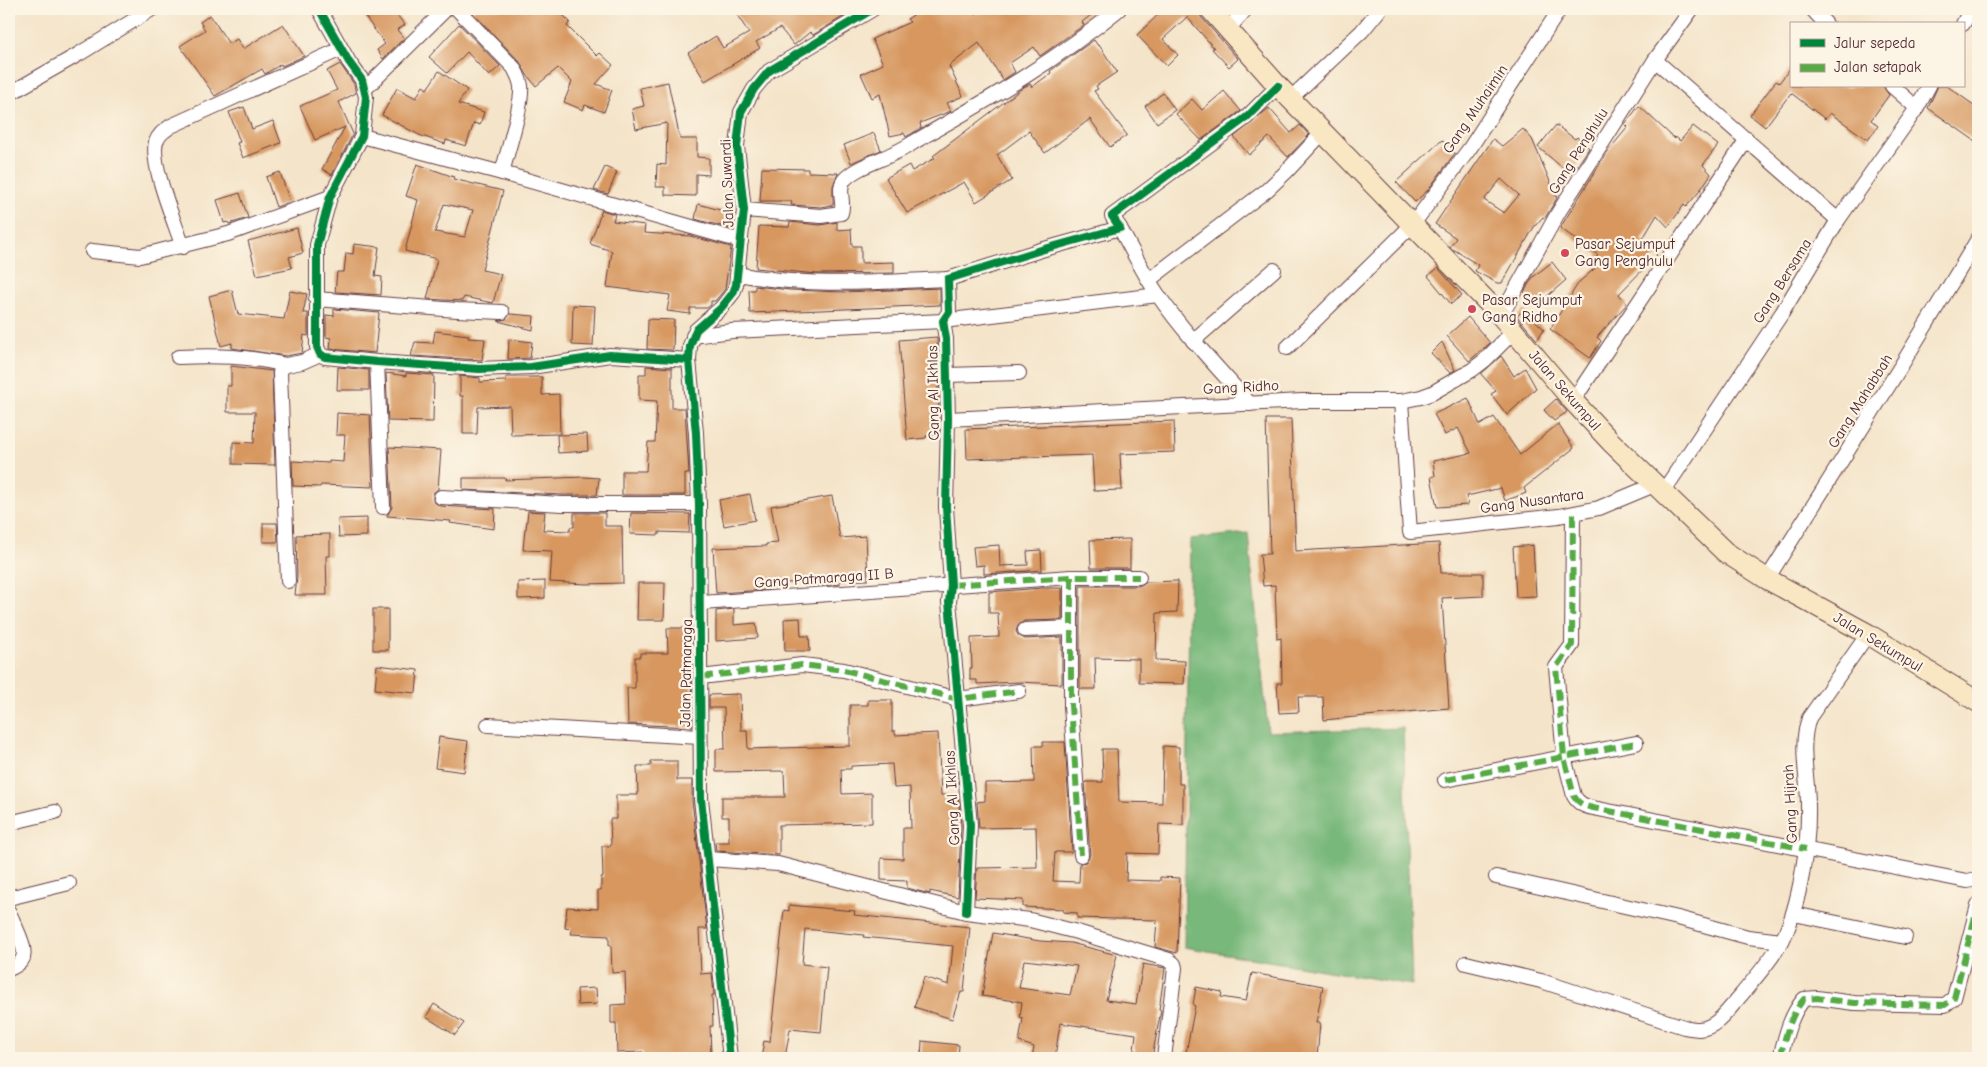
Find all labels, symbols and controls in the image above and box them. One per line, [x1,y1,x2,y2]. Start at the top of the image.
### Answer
legend [1790,22,1964,88]
text: Jalur sepeda [1834,34,1915,52]
text: Jalan setapak [1834,58,1922,76]
street label: Gang Muhaimin [1439,61,1511,157]
street label: Gang Penghulu [1544,105,1612,197]
street label: Jalan Suwardi [716,139,738,227]
place label: Pasar Sejumput Gang Penghulu [1575,235,1675,270]
street label: Gang Bersama [1749,235,1815,327]
marker: Pasar Sejumput Gang Penghulu [1559,247,1571,259]
place label: Pasar Sejumput Gang Ridho [1482,291,1582,326]
marker: Pasar Sejumput Gang Ridho [1466,303,1478,315]
street label: Gang Al Ikhlas [923,345,943,441]
street label: Jalan Sekumpul [1525,346,1605,434]
street label: Gang Mahabbah [1824,351,1896,451]
street label: Gang Ridho [1203,376,1279,398]
street label: Gang Nusantara [1479,485,1585,517]
street label: Gang Patmaraga II B [754,564,894,592]
street label: Jalan Sekumpul [1830,608,1926,676]
street label: Jalan Patmaraga [676,619,696,727]
street label: Gang Al Ikhlas [941,750,963,846]
street label: Gang Hijrah [1779,764,1801,844]

